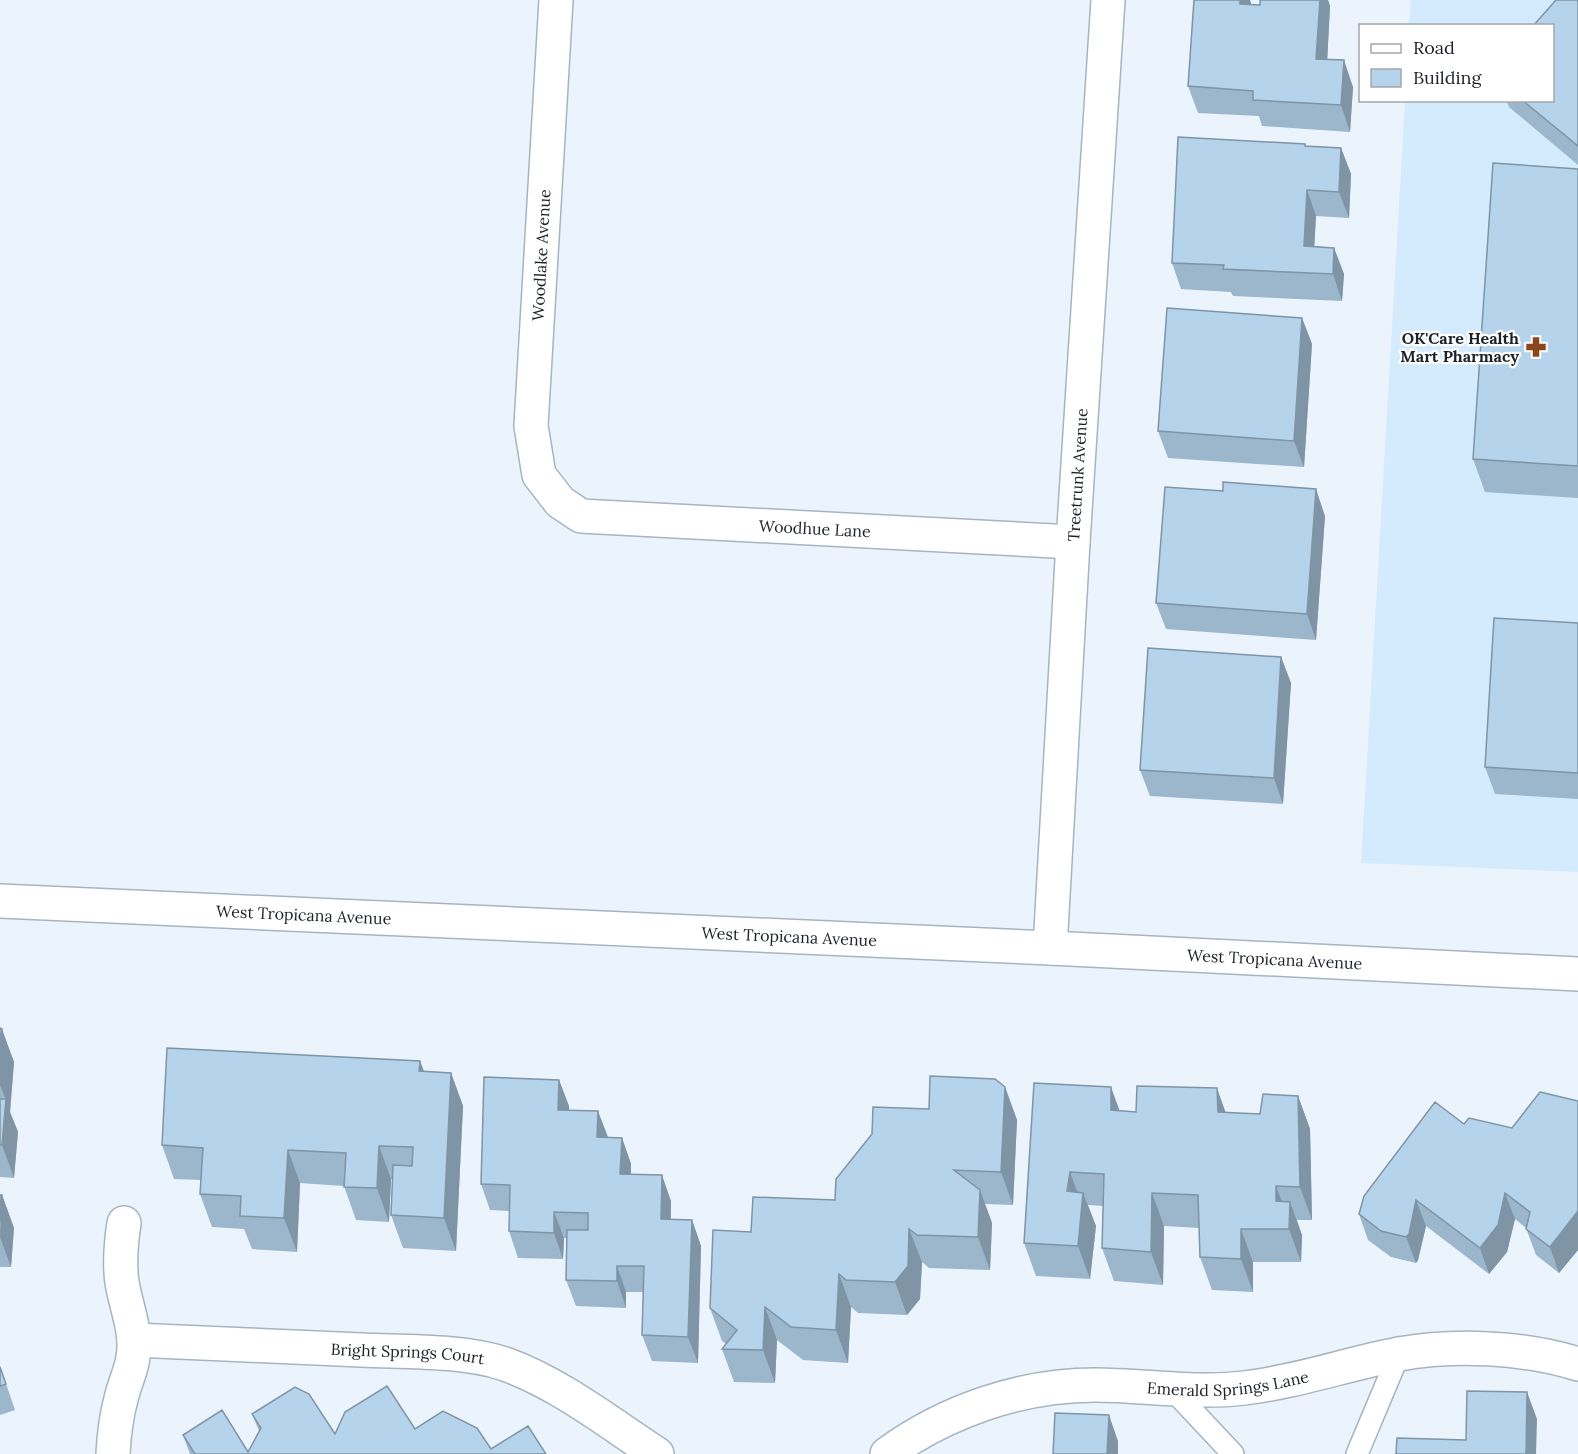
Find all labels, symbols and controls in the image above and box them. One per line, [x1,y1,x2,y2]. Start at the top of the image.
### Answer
legend [1359,24,1554,102]
text: Road [1413,36,1455,59]
text: Building [1413,66,1483,89]
street label: Woodlake Avenue [528,188,554,321]
place label: OK'Care Health Mart Pharmacy [1400,328,1519,366]
pharmacy icon: OK'Care Health Mart Pharmacy [1524,335,1548,359]
street label: Treetrunk Avenue [1063,407,1092,542]
street label: Woodhue Lane [758,515,872,541]
street label: West Tropicana Avenue [216,901,392,929]
street label: West Tropicana Avenue [701,922,878,950]
street label: West Tropicana Avenue [1187,945,1363,973]
street label: Bright Springs Court [330,1339,487,1369]
street label: Emerald Springs Lane [1146,1366,1311,1400]

